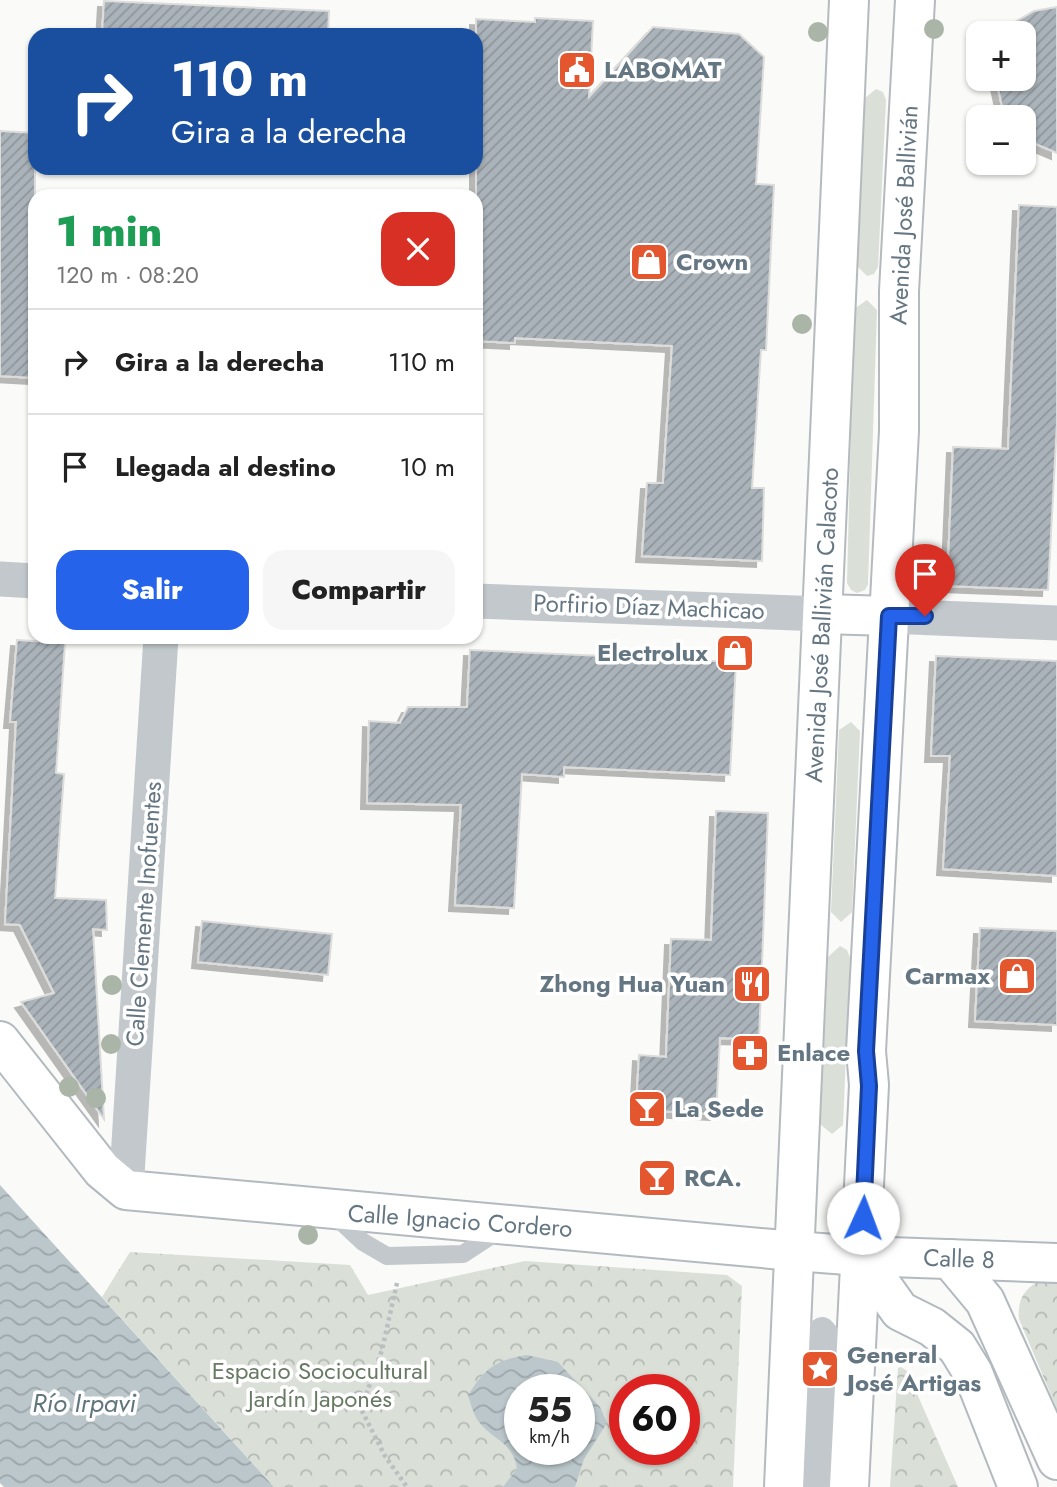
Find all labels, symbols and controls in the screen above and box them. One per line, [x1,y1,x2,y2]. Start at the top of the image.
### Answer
map controls [966,21,1036,175]
button: + [966,21,1036,91]
text: 110 m [171,44,308,114]
public building icon: LABOMAT [556,49,598,91]
place label: LABOMAT [604,52,722,87]
icon: right [56,56,147,147]
street label: Avenida José Ballivián [880,104,927,326]
button: − [966,105,1036,175]
text: Gira a la derecha [171,109,407,155]
text: 1 min [56,201,162,262]
button: close [381,212,455,286]
shop icon: Crown [628,241,670,283]
place label: Crown [676,244,748,279]
text: 120 m · 08:20 [56,258,199,292]
icon: right [56,343,94,381]
text: Gira a la derecha [115,343,324,381]
text: 110 m [388,343,455,381]
icon: arrive [56,448,94,486]
text: Llegada al destino [115,448,336,486]
text: 10 m [400,448,455,486]
street label: Avenida José Ballivián Calacoto [796,467,847,783]
pin [895,544,955,616]
button: Salir [56,550,249,630]
button: Compartir [263,550,455,630]
icon: arrive [906,555,944,593]
street label: Porfirio Díaz Machicao [533,585,765,628]
shop icon: Electrolux [714,632,756,674]
place label: Electrolux [597,635,708,670]
street label: Calle Clemente Inofuentes [117,780,170,1048]
shop icon: Carmax [996,955,1038,997]
place label: Carmax [905,958,990,993]
restaurant icon: Zhong Hua Yuan [731,963,773,1005]
place label: Zhong Hua Yuan [539,966,725,1001]
pharmacy icon: Enlace [729,1032,771,1074]
place label: Enlace [777,1035,850,1070]
bar icon: La Sede [626,1088,668,1130]
place label: La Sede [674,1091,764,1126]
bar icon: RCA. [636,1157,678,1199]
place label: RCA. [684,1160,742,1195]
position arrow [826,1181,900,1255]
street label: Calle Ignacio Cordero [347,1195,574,1246]
street label: Calle 8 [923,1240,995,1277]
place label: General José Artigas [843,1337,981,1400]
place icon: General José Artigas [799,1348,841,1390]
park label: Espacio Sociocultural Jardín Japonés [212,1353,428,1416]
speed limit sign: 60 [609,1374,700,1465]
water label: Río Irpavi [32,1384,136,1422]
text: 55 [527,1385,572,1435]
text: km/h [529,1424,570,1450]

